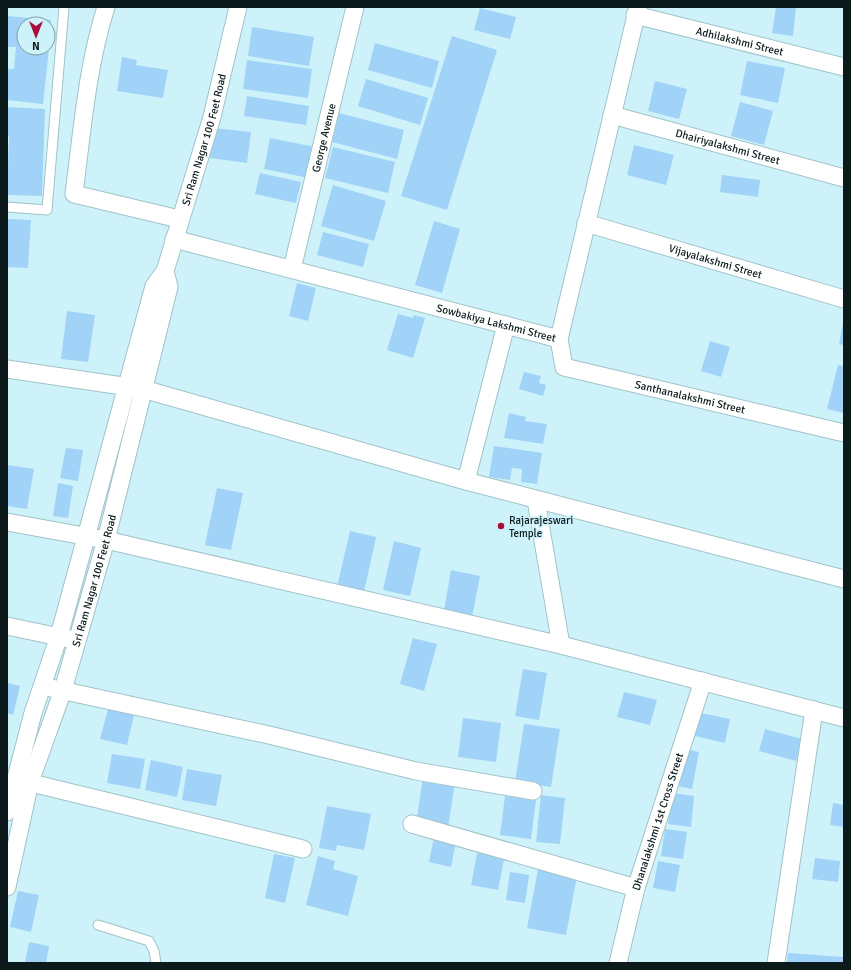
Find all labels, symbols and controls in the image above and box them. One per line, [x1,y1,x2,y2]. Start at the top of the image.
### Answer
north arrow [16,16,56,56]
street label: Adhilakshmi Street [695,24,785,58]
text: N [32,39,40,52]
street label: Sri Ram Nagar 100 Feet Road [179,72,229,207]
street label: George Avenue [309,102,338,174]
street label: Dhairiyalakshmi Street [674,126,782,167]
street label: Vijayalakshmi Street [667,241,764,281]
street label: Sowbakiya Lakshmi Street [435,301,558,344]
street label: Santhanalakshmi Street [634,377,747,416]
street label: Sri Ram Nagar 100 Feet Road [69,513,119,648]
place label: Rajarajeswari Temple [509,514,573,540]
marker: Rajarajeswari Temple [496,521,506,531]
street label: Dhanalakshmi 1st Cross Street [629,751,686,892]

